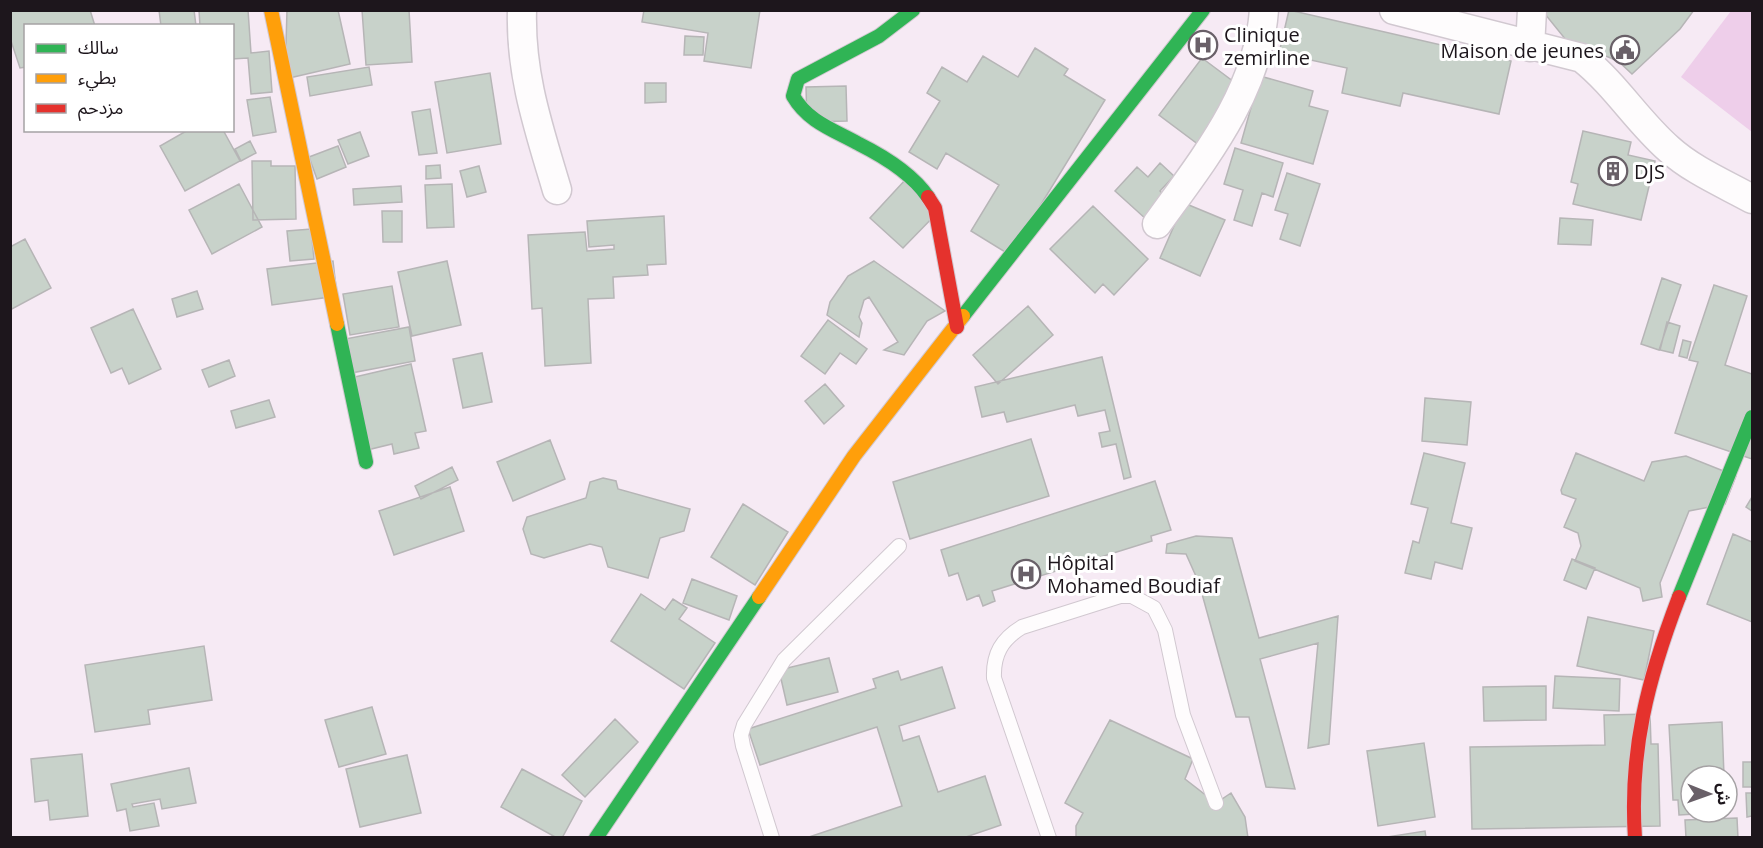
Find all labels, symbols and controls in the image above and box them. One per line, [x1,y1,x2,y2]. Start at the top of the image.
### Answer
place label: Clinique zemirline [1224,21,1310,71]
legend [24,24,234,132]
hospital icon: Clinique zemirline [1187,29,1219,61]
public building icon: Maison de jeunes [1609,34,1641,66]
text: سالك [78,35,119,59]
place label: Maison de jeunes [1441,37,1604,64]
text: بطيء [78,65,116,91]
text: مزدحم [78,95,123,121]
building icon: DJS [1597,155,1629,187]
place label: DJS [1634,158,1665,185]
place label: Hôpital Mohamed Boudiaf [1047,549,1221,599]
hospital icon: Hôpital Mohamed Boudiaf [1010,558,1042,590]
north arrow [1679,764,1739,824]
text: ش [1713,783,1735,805]

